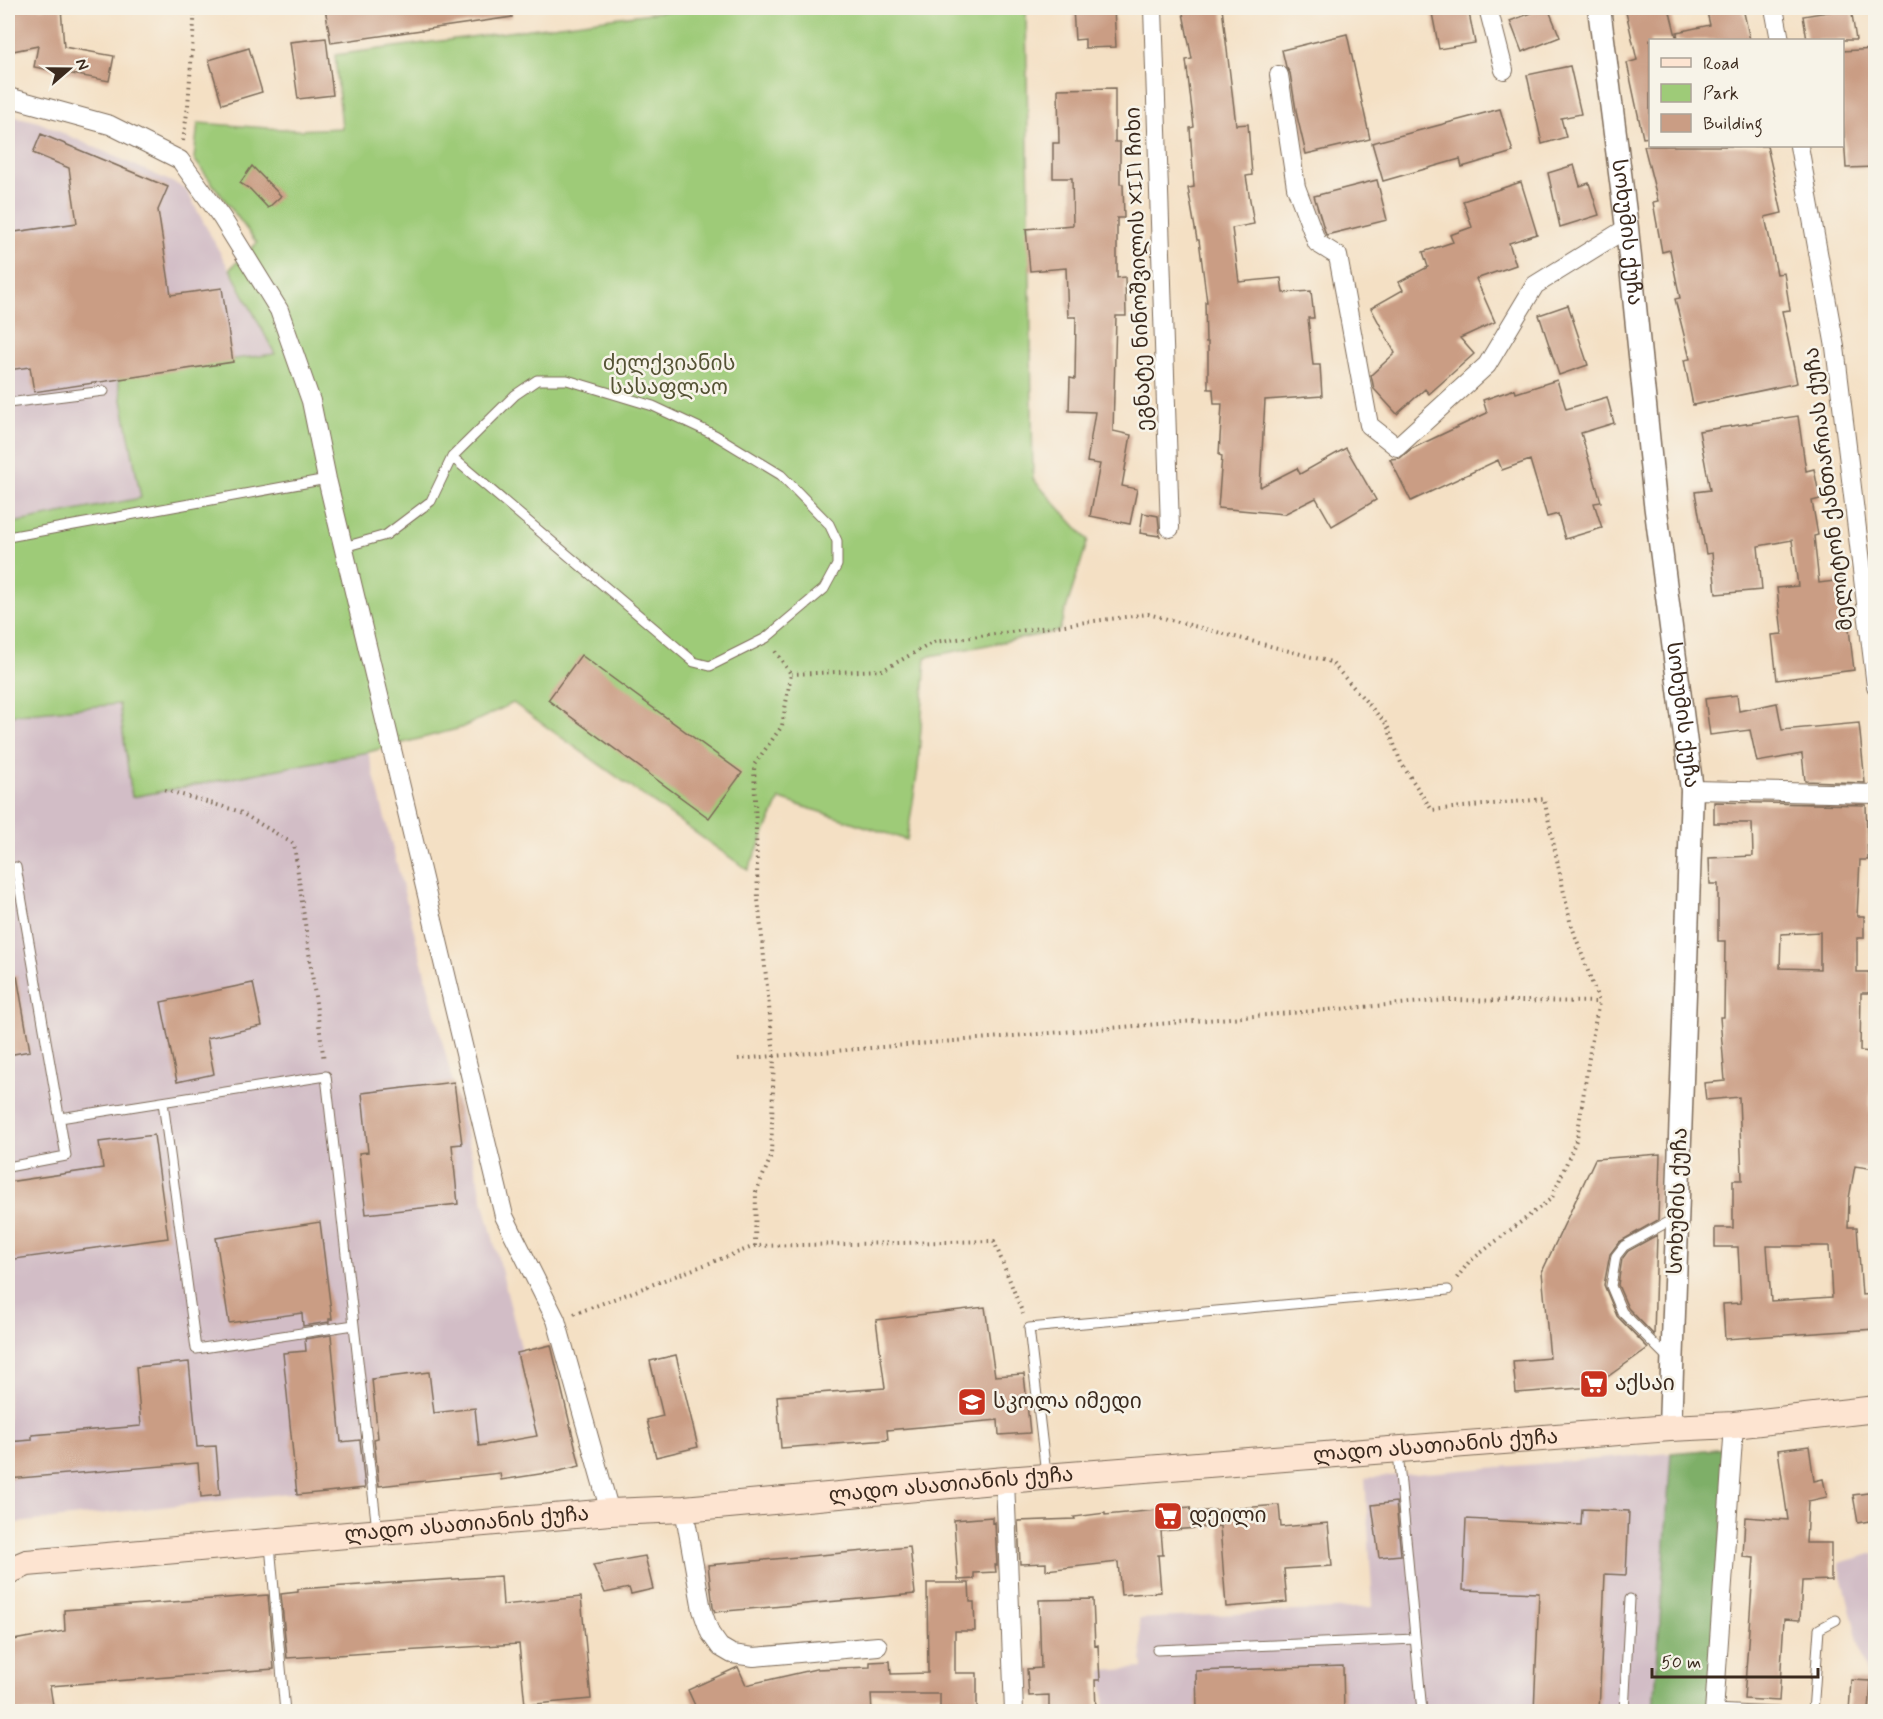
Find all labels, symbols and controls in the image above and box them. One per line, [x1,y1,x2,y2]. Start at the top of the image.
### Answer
north arrow [39,39,99,99]
legend [1649,39,1844,147]
text: Road [1703,52,1739,76]
text: N [70,56,93,73]
text: Park [1703,82,1739,106]
street label: ეგნატე ნინოშვილის XIII ჩიხი [1119,106,1159,432]
text: Building [1703,112,1763,138]
street label: სოხუმის ქუჩა [1604,157,1649,307]
street label: მელიტონ ქანთარიას ქუჩა [1798,346,1860,632]
park label: ძელქვიანის სასაფლაო [603,350,735,402]
street label: სოხუმის ქუჩა [1659,640,1706,790]
street label: სოხუმის ქუჩა [1661,1127,1695,1275]
supermarket icon: აქსაი [1578,1368,1610,1400]
place label: აქსაი [1615,1370,1675,1398]
school or university icon: სკოლა იმედი [956,1386,988,1418]
place label: სკოლა იმედი [993,1388,1142,1416]
street label: ლადო ასათიანის ქუჩა [1312,1423,1559,1470]
street label: ლადო ასათიანის ქუჩა [827,1461,1074,1510]
street label: ლადო ასათიანის ქუჩა [343,1500,590,1549]
supermarket icon: დეილი [1152,1500,1184,1532]
place label: დეილი [1189,1502,1267,1530]
scale bar [1652,1641,1818,1679]
text: 50 m [1661,1651,1701,1675]

